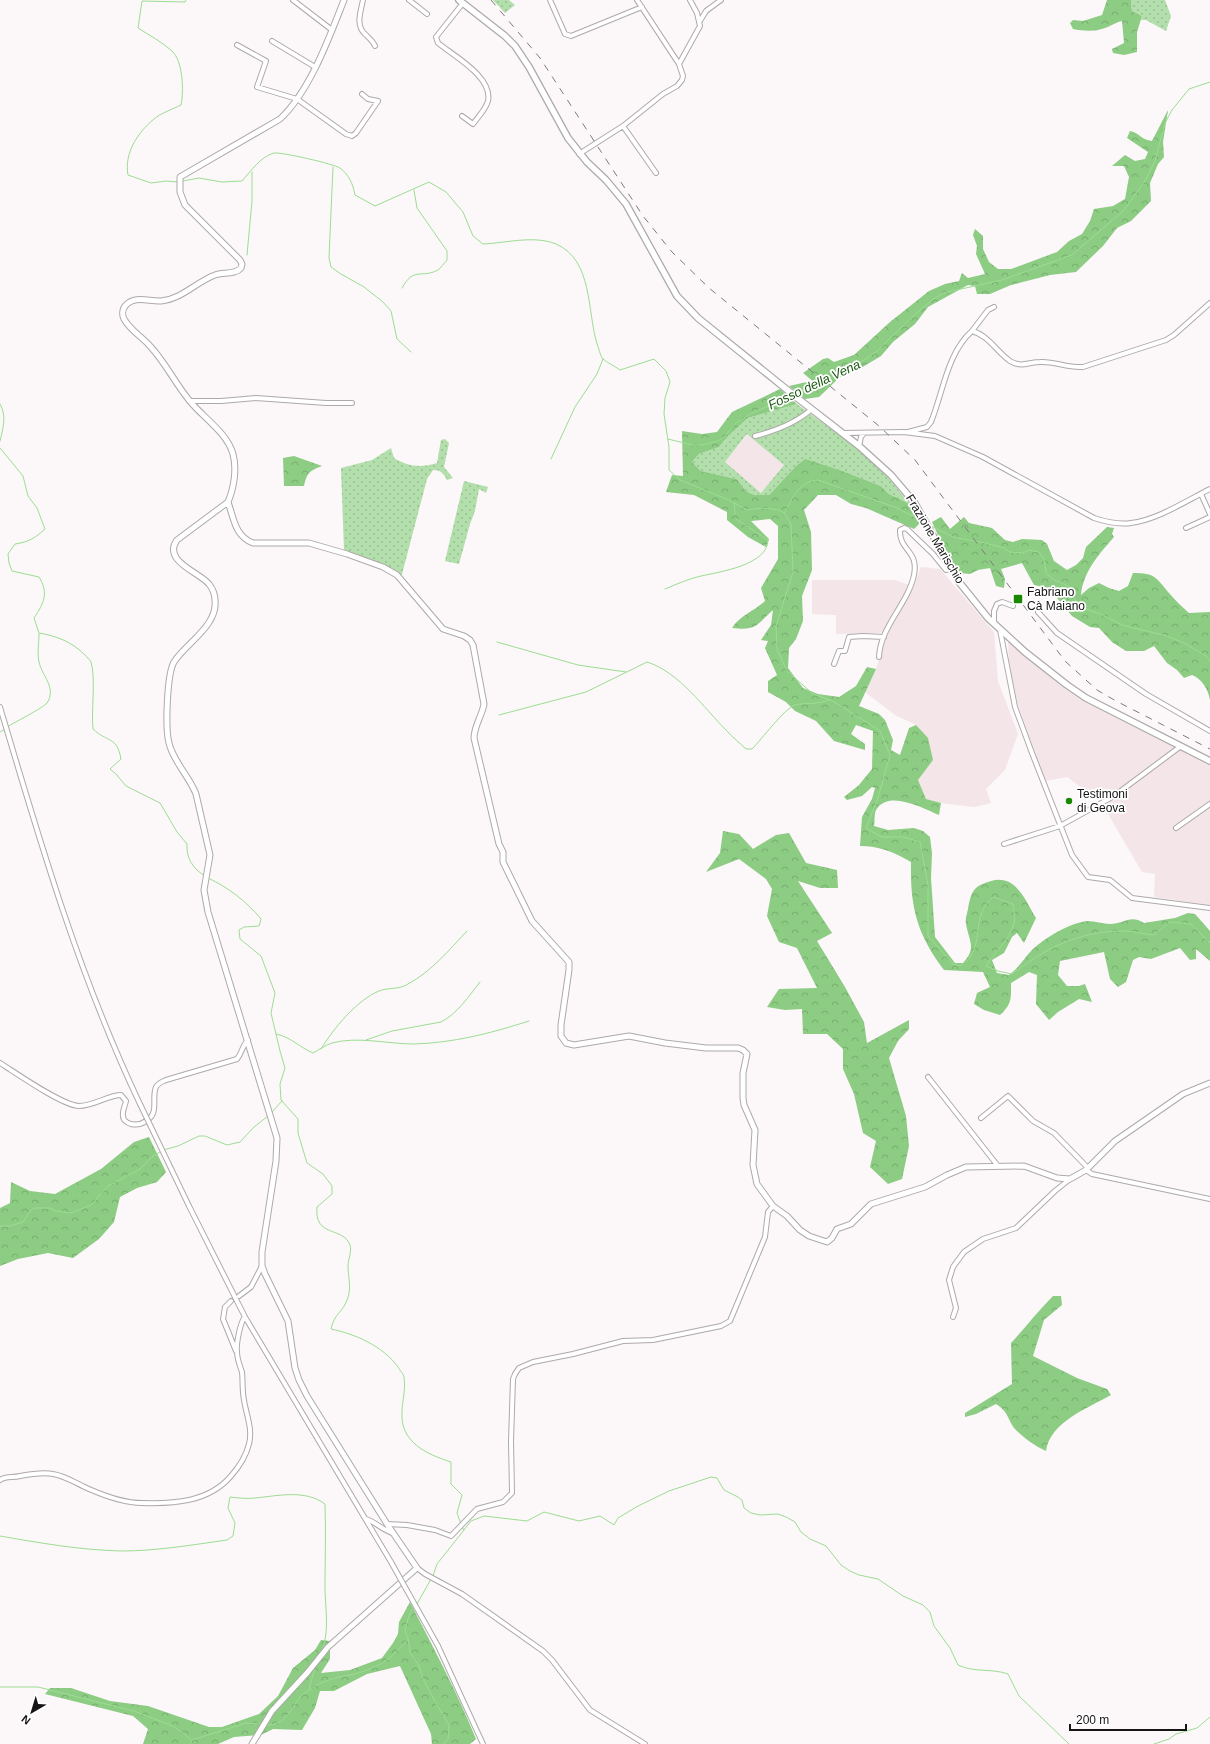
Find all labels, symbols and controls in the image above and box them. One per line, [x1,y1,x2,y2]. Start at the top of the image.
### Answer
water label: Fosso della Vena [766,357,863,412]
street label: Frazione Marischio [903,492,967,586]
place label: Fabriano Cà Maiano [1027,585,1085,613]
marker: Fabriano Cà Maiano [1012,593,1024,605]
place label: Testimoni di Geova [1077,787,1128,815]
marker: Testimoni di Geova [1064,796,1074,806]
north arrow [12,1692,52,1732]
scale bar [1070,1706,1186,1732]
text: N [19,1713,33,1727]
text: 200 m [1076,1713,1109,1727]

